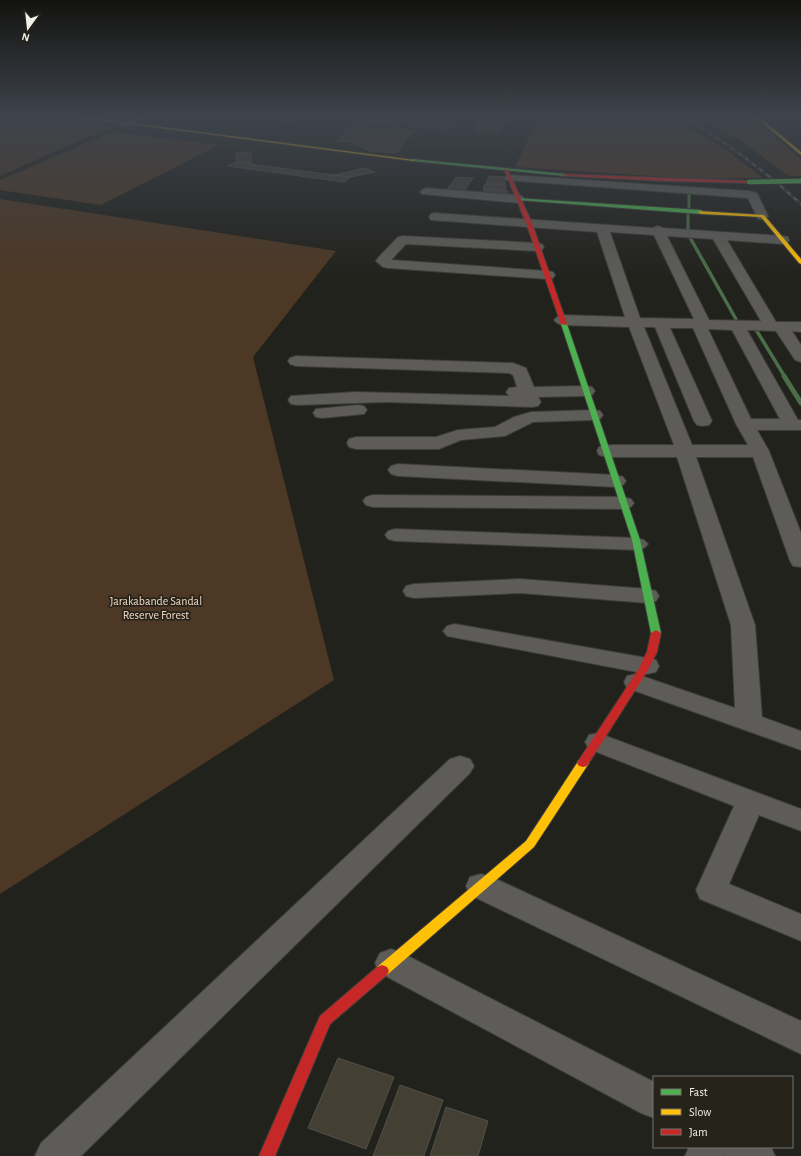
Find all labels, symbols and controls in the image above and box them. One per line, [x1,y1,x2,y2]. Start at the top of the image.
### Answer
north arrow [8,8,48,48]
text: N [20,31,31,43]
park label: Jarakabande Sandal Reserve Forest [110,595,202,621]
legend [653,1076,793,1148]
text: Fast [689,1086,708,1098]
text: Slow [689,1106,711,1118]
text: Jam [689,1126,708,1138]

